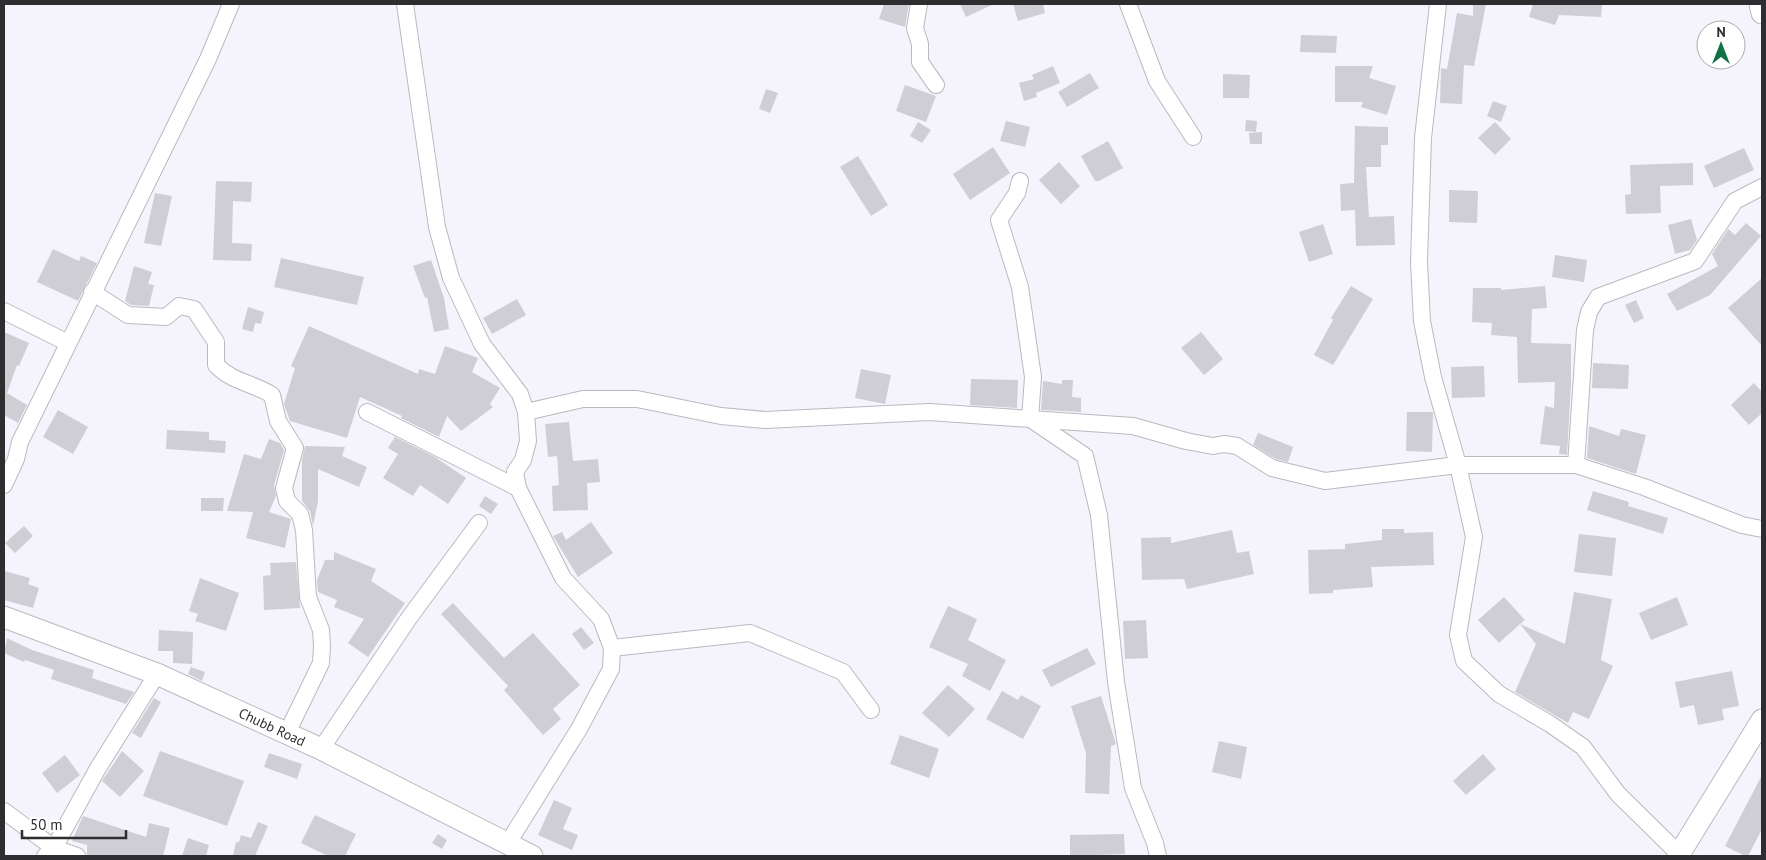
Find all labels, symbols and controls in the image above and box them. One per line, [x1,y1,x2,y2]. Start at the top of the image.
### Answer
north arrow [1696,20,1746,70]
text: N [1716,23,1726,41]
street label: Chubb Road [236,704,308,750]
scale bar [22,808,126,840]
text: 50 m [30,815,63,834]

